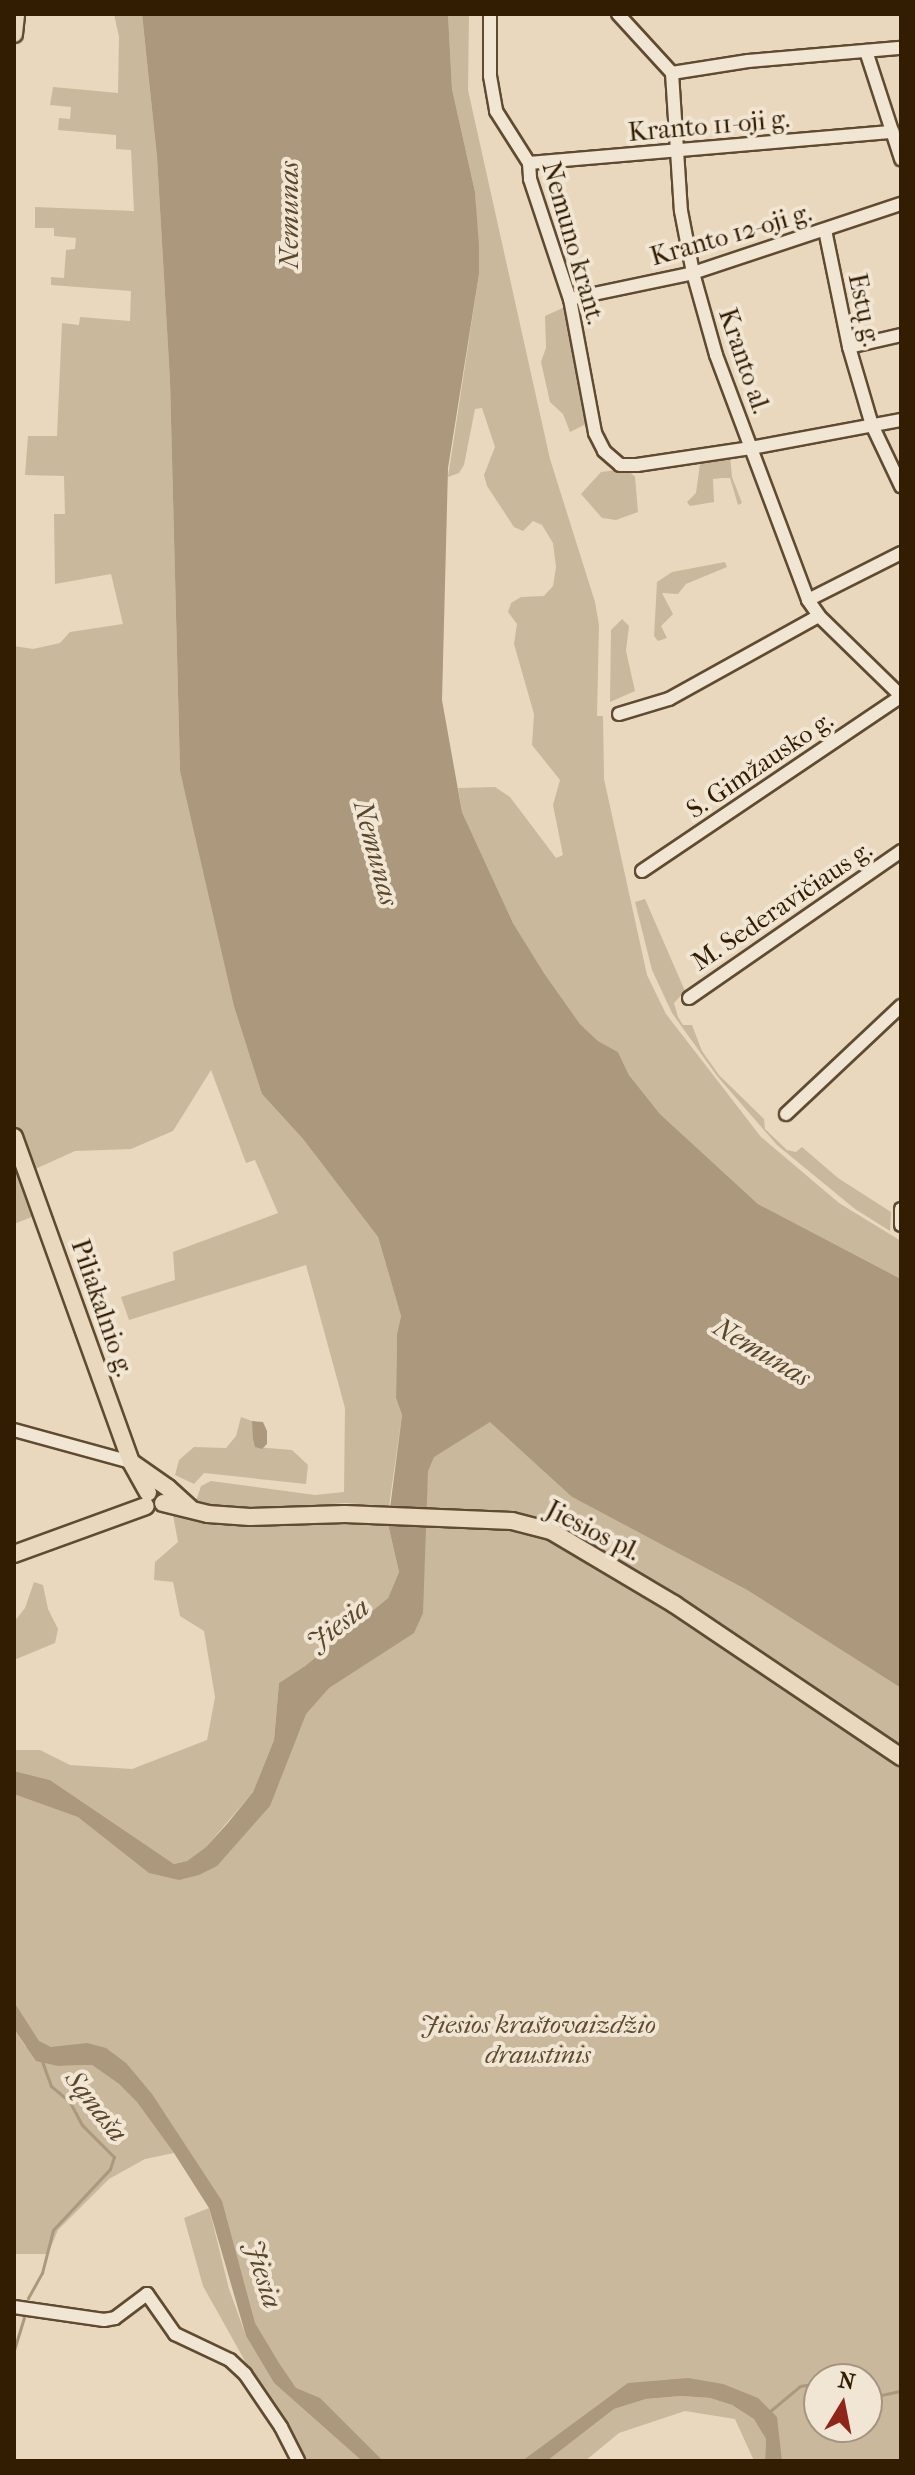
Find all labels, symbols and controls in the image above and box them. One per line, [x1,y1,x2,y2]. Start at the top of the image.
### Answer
street label: Kranto 11-oji g. [627,103,791,149]
street label: Nemuno krant. [535,158,611,328]
water label: Nemunas [272,161,306,269]
street label: Kranto 12-oji g. [647,197,815,273]
street label: Estų g. [841,271,887,349]
street label: Kranto al. [711,304,777,418]
street label: S. Gimžausko g. [681,705,839,825]
water label: Nemunas [346,797,406,909]
street label: M. Sederavičiaus g. [686,834,878,978]
street label: Piliakalnio g. [64,1235,140,1381]
water label: Nemunas [707,1310,817,1394]
street label: Jiesios pl. [541,1494,645,1568]
water label: Jiesia [300,1591,376,1659]
park label: Jiesios kraštovaizdžio draustinis [420,2009,656,2070]
water label: Sąnaša [57,2063,135,2149]
water label: Jiesia [237,2236,289,2312]
north arrow [803,2363,883,2443]
text: N [836,2367,857,2396]

